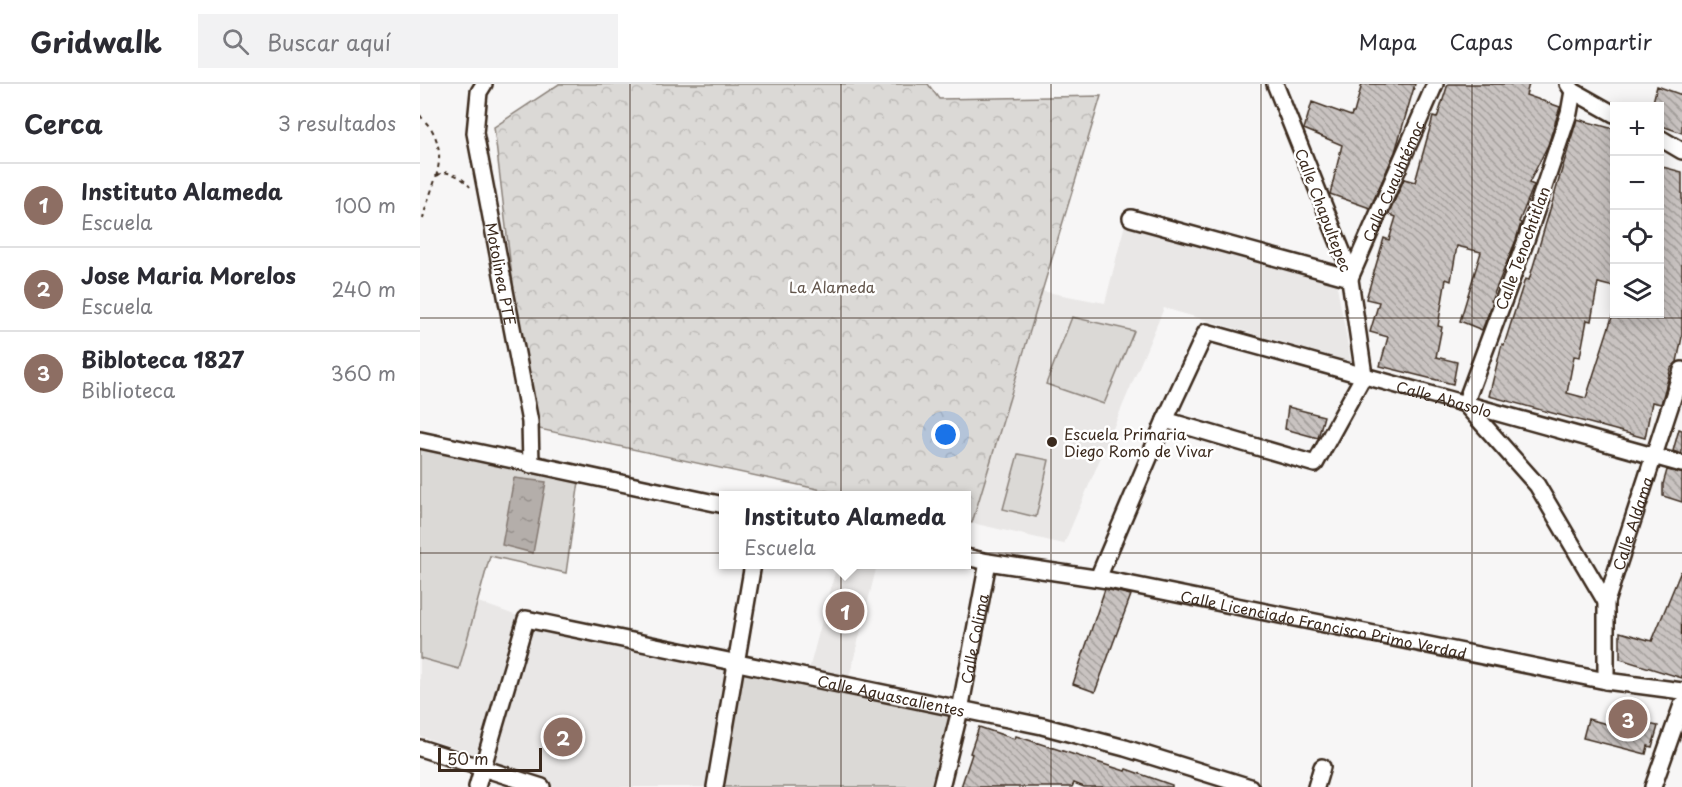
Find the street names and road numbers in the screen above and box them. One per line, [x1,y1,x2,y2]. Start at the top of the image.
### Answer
street label: Calle Cuauhtémoc [1356,117,1429,245]
street label: Calle Chapultepec [1290,145,1358,275]
street label: Calle Tenochtitlan [1489,183,1555,313]
street label: Motolinea PTE [481,220,523,327]
street label: Calle Abasolo [1394,374,1495,422]
street label: Calle Aldama [1606,473,1658,573]
street label: Calle Licenciado Francisco Primo Verdad [1179,584,1469,664]
street label: Calle Colima [954,591,993,686]
street label: Calle Aguascalientes [816,668,967,721]

